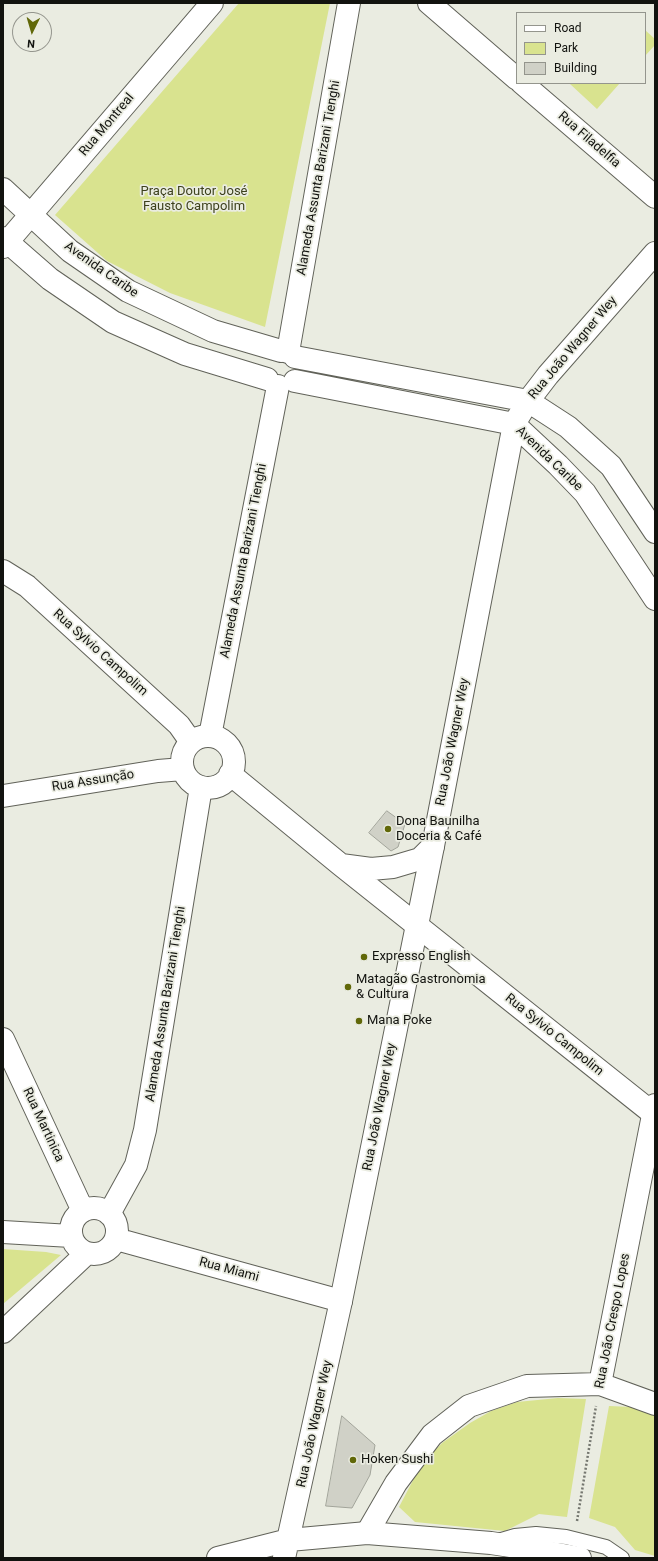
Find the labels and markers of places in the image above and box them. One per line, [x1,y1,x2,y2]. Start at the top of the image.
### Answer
place label: Dona Baunilha Doceria & Café [396,814,482,845]
marker: Dona Baunilha Doceria & Café [383,824,393,834]
place label: Expresso English [372,949,470,965]
marker: Expresso English [359,952,369,962]
place label: Matagão Gastronomia & Cultura [356,972,486,1003]
marker: Matagão Gastronomia & Cultura [343,982,353,992]
place label: Mana Poke [367,1013,432,1029]
marker: Mana Poke [354,1016,364,1026]
place label: Hoken Sushi [361,1452,433,1468]
marker: Hoken Sushi [348,1455,358,1465]

